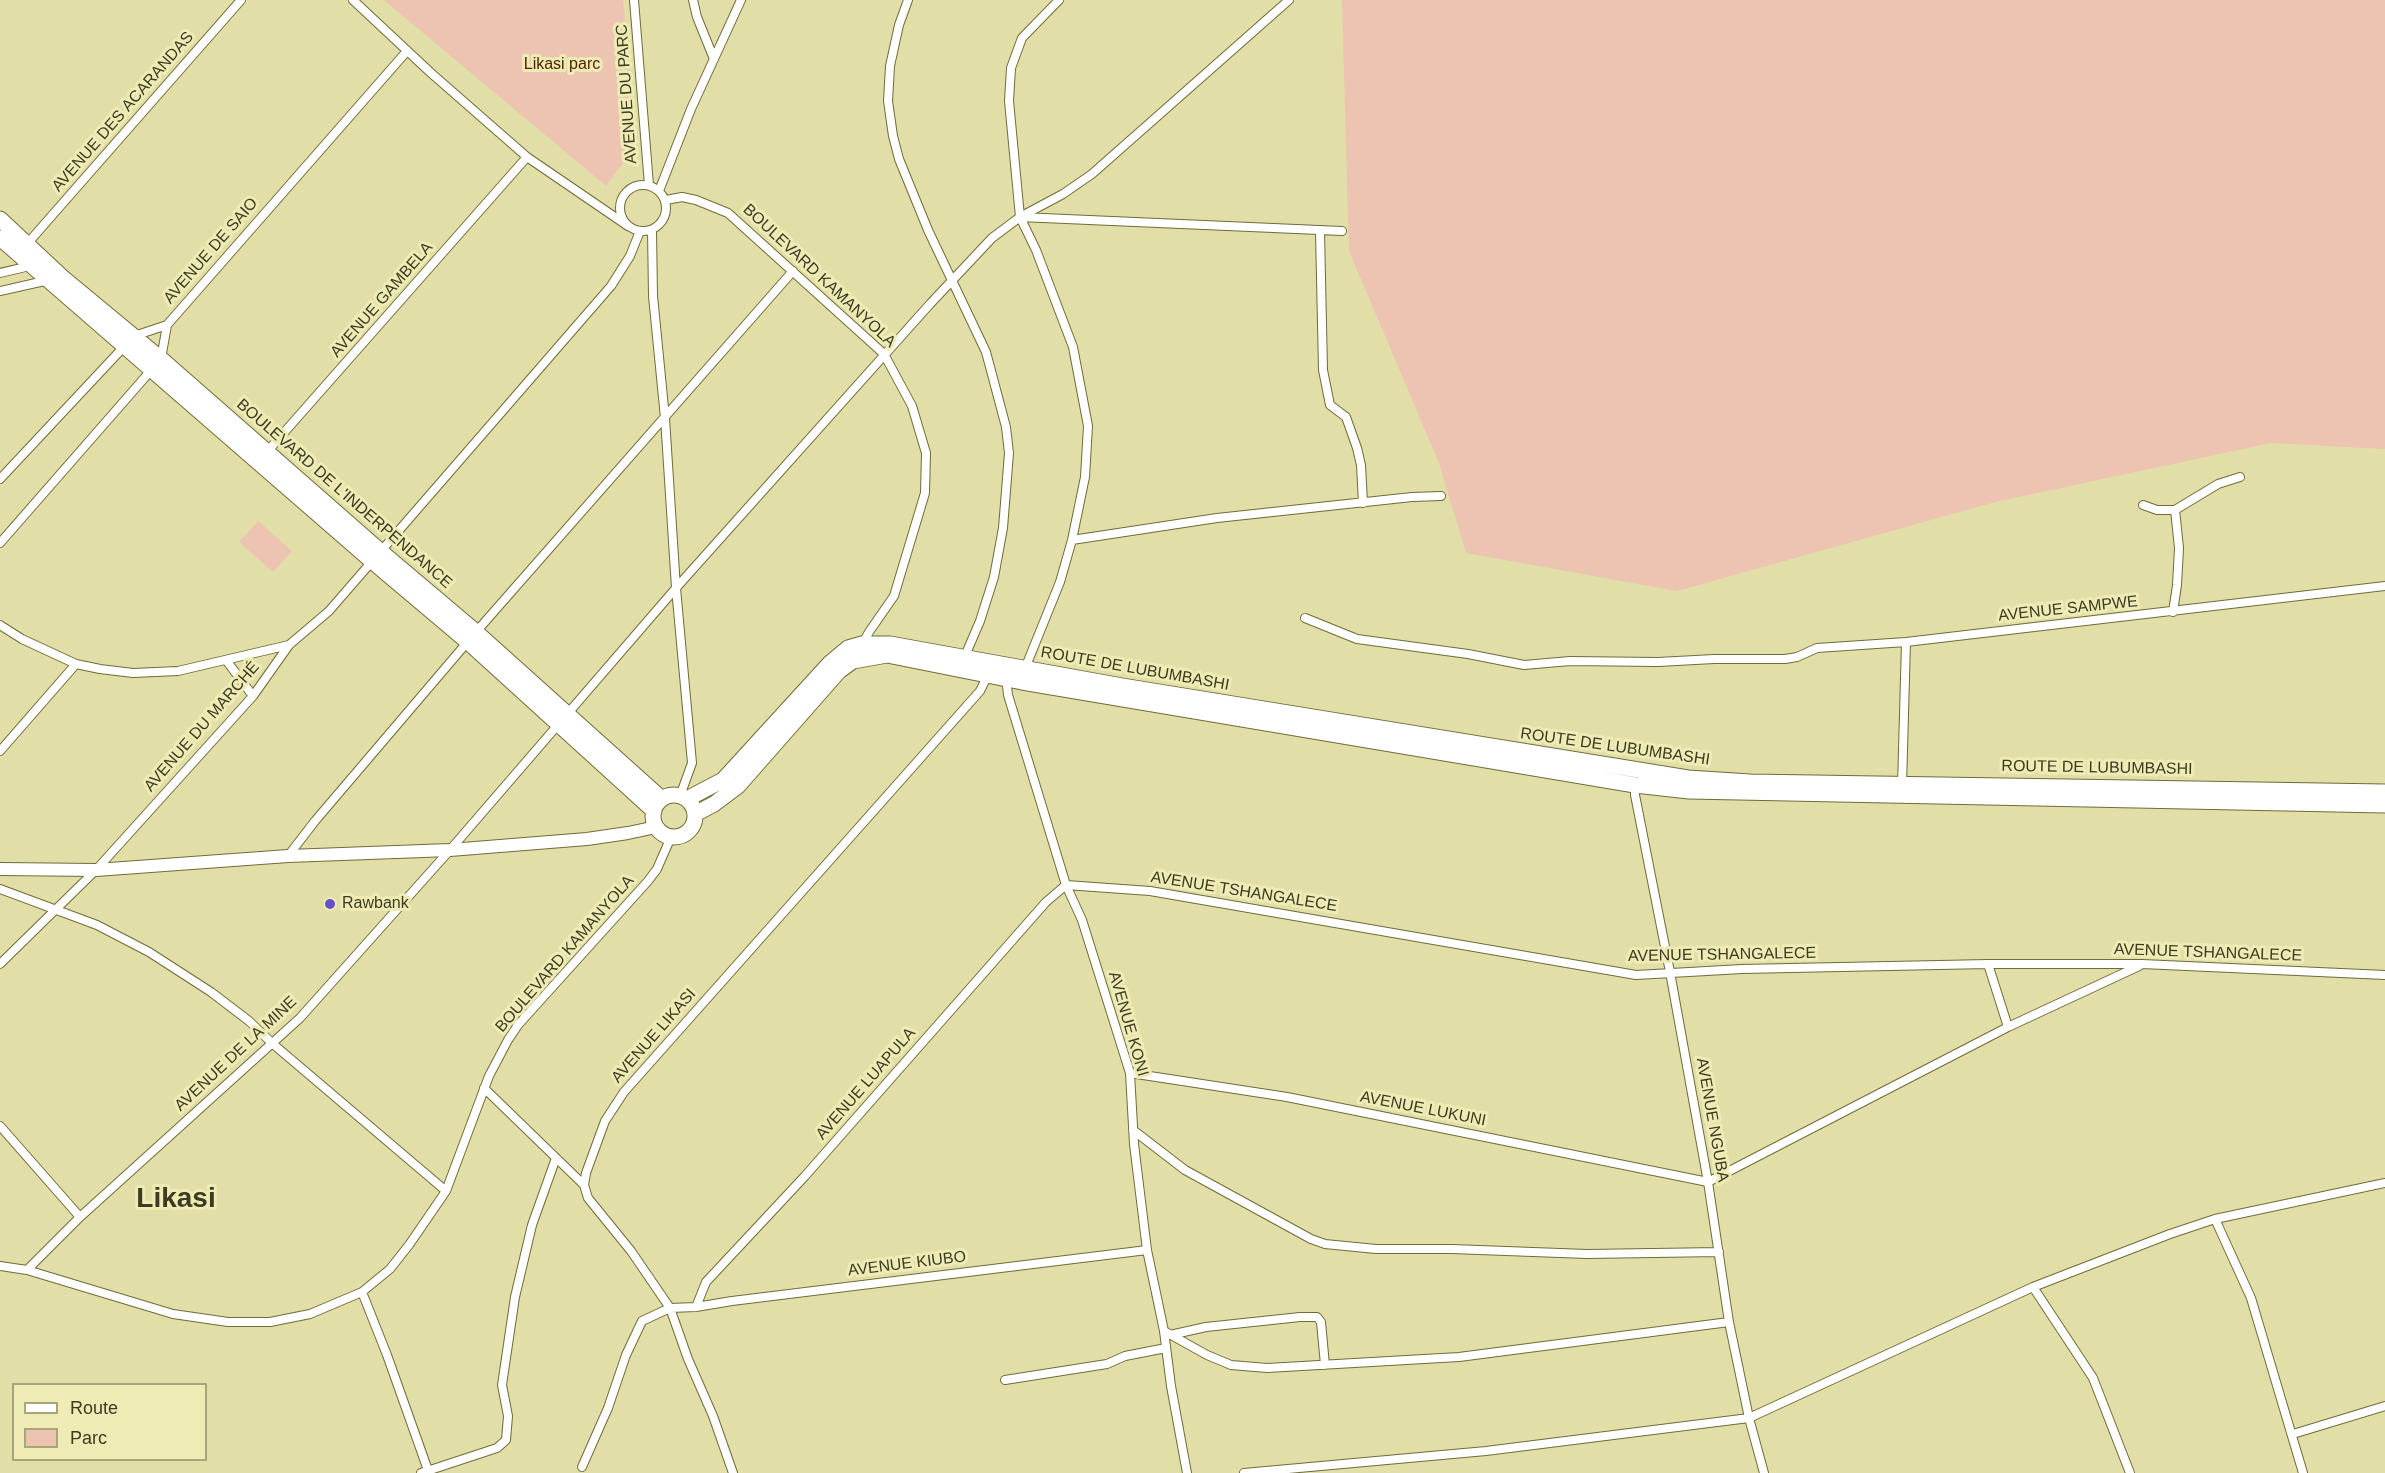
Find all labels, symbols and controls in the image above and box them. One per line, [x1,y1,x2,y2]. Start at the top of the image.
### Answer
street label: AVENUE DU PARC [613,24,641,164]
street label: AVENUE DES ACARANDAS [48,28,198,196]
park label: Likasi parc [524,55,600,75]
street label: AVENUE DE SAIO [160,194,262,308]
street label: BOULEVARD KAMANYOLA [739,200,899,352]
street label: AVENUE GAMBELA [327,238,437,362]
street label: BOULEVARD DE L'INDERPENDANCE [232,395,456,593]
street label: AVENUE SAMPWE [1997,592,2139,626]
street label: ROUTE DE LUBUMBASHI [1039,643,1231,695]
street label: AVENUE DU MARCHÉ [140,658,264,796]
street label: ROUTE DE LUBUMBASHI [1519,724,1711,770]
street label: ROUTE DE LUBUMBASHI [2001,757,2193,779]
street label: AVENUE TSHANGALECE [1150,868,1338,916]
street label: BOULEVARD KAMANYOLA [492,872,638,1036]
place label: Rawbank [342,894,409,914]
marker: Rawbank [323,897,337,911]
street label: AVENUE TSHANGALECE [2114,940,2302,966]
street label: AVENUE TSHANGALECE [1628,944,1816,966]
street label: AVENUE KONI [1104,969,1152,1079]
street label: AVENUE LIKASI [608,985,700,1087]
street label: AVENUE DE LA MINE [171,993,301,1115]
street label: AVENUE LUAPULA [812,1024,920,1144]
street label: AVENUE NGUBA [1692,1056,1732,1184]
street label: AVENUE LUKUNI [1358,1087,1488,1131]
district label: Likasi [136,1182,216,1216]
street label: AVENUE KIUBO [847,1247,967,1281]
legend [12,1383,207,1461]
text: Route [70,1398,118,1418]
text: Parc [70,1428,107,1448]

